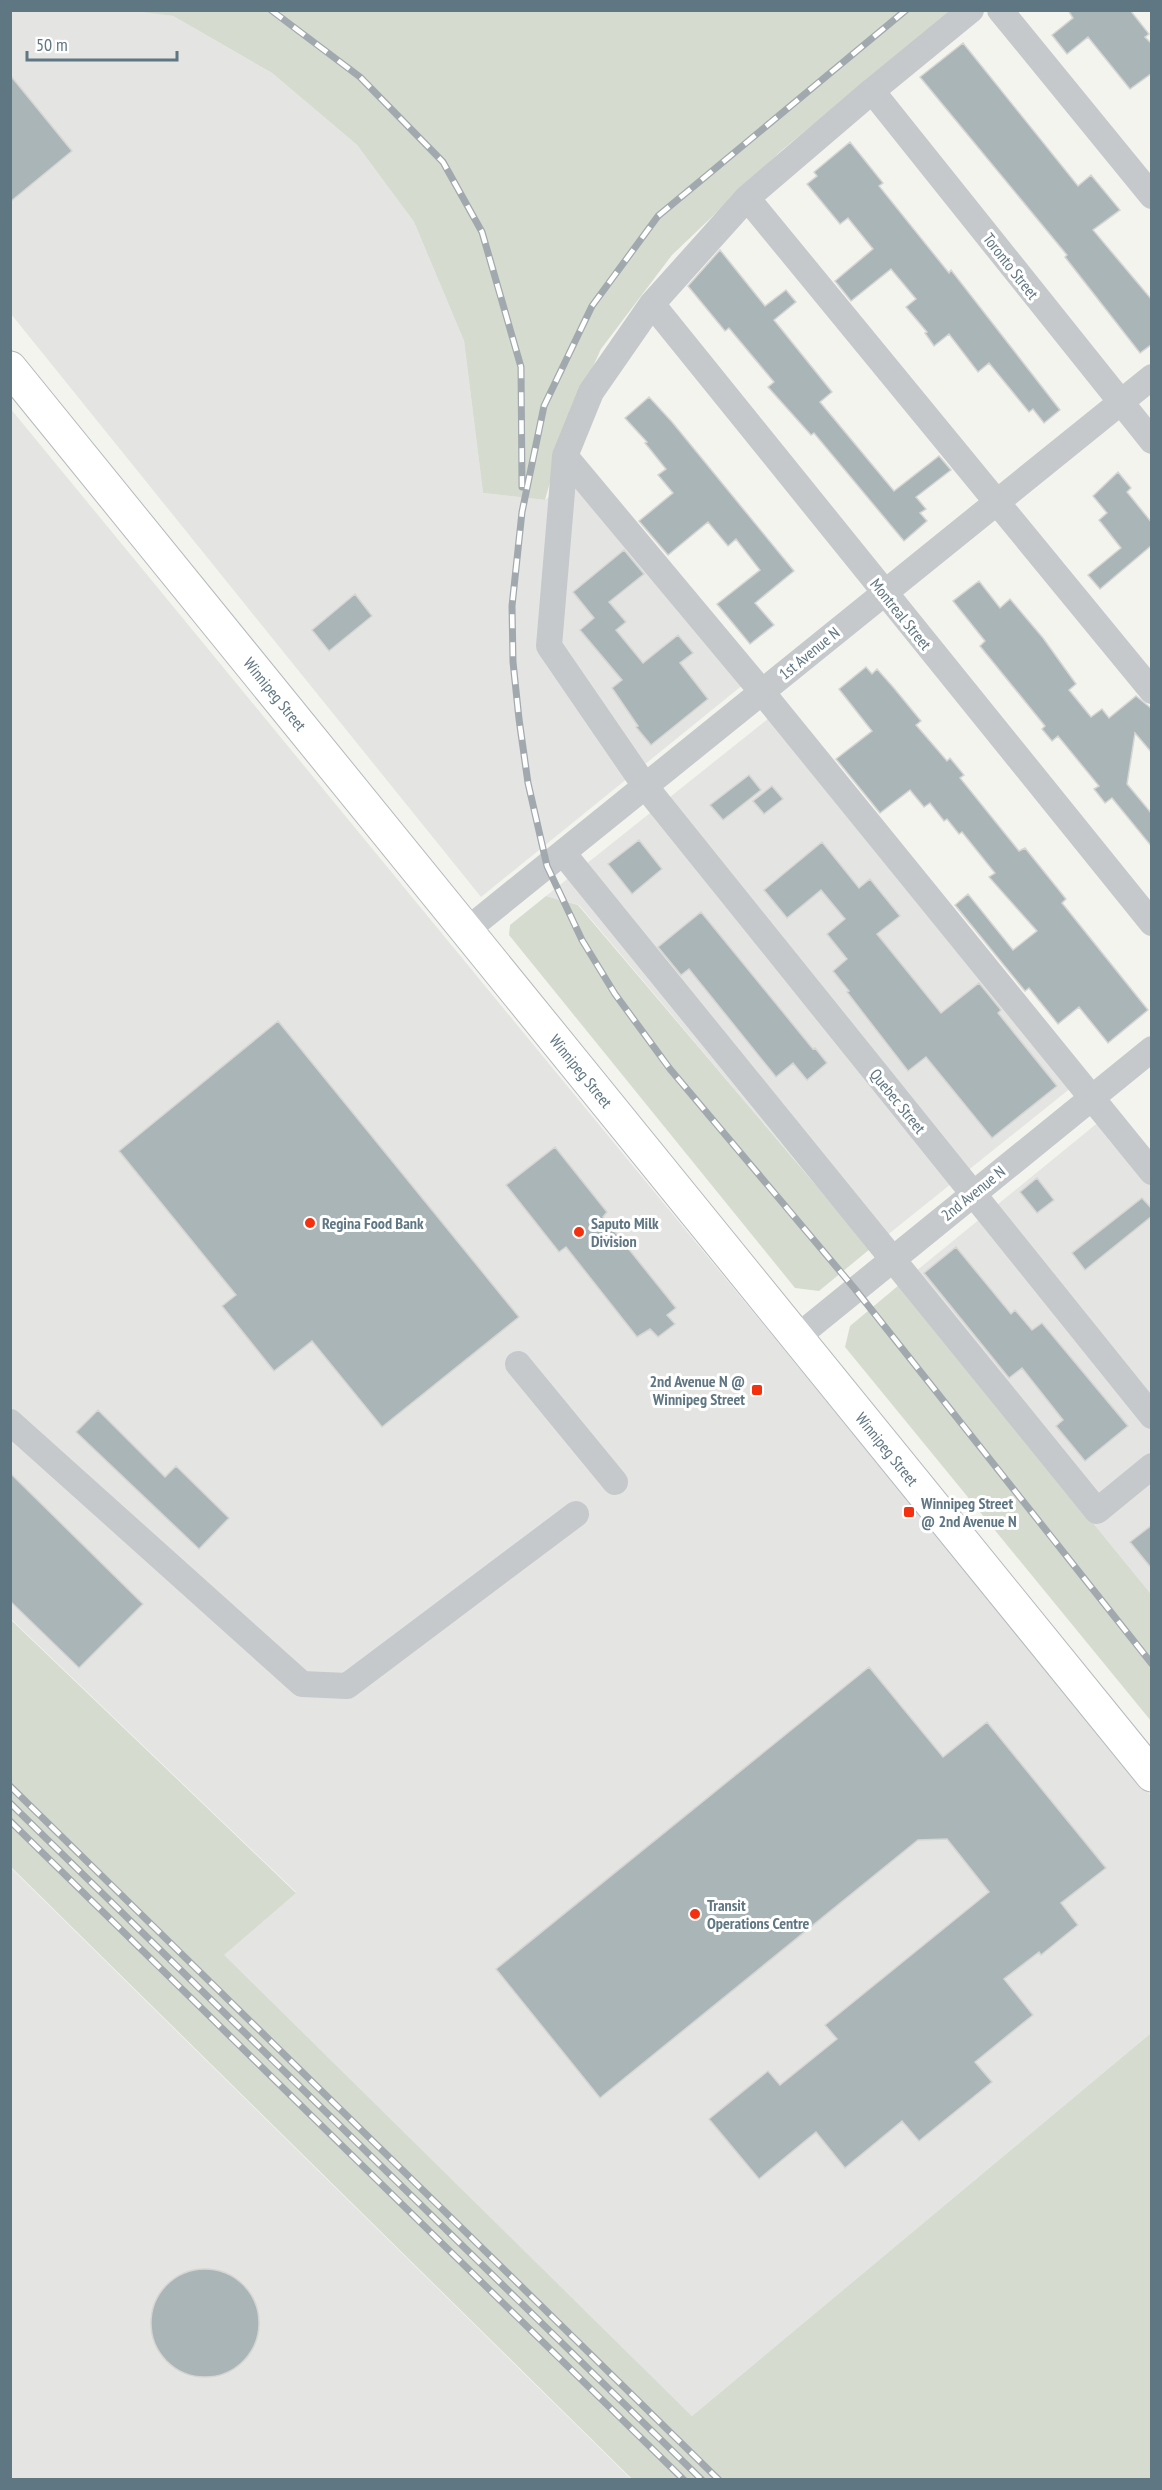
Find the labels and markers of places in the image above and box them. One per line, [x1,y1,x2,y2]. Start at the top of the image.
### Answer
place label: Regina Food Bank [322,1213,424,1233]
place label: Saputo Milk Division [591,1213,659,1251]
marker: Regina Food Bank [303,1216,317,1230]
marker: Saputo Milk Division [572,1225,586,1239]
place label: 2nd Avenue N @ Winnipeg Street [649,1371,745,1409]
marker: 2nd Avenue N @ Winnipeg Street [750,1383,764,1397]
place label: Winnipeg Street @ 2nd Avenue N [920,1493,1017,1531]
marker: Winnipeg Street @ 2nd Avenue N [902,1505,916,1519]
place label: Transit Operations Centre [707,1895,810,1933]
marker: Transit Operations Centre [688,1907,702,1921]

